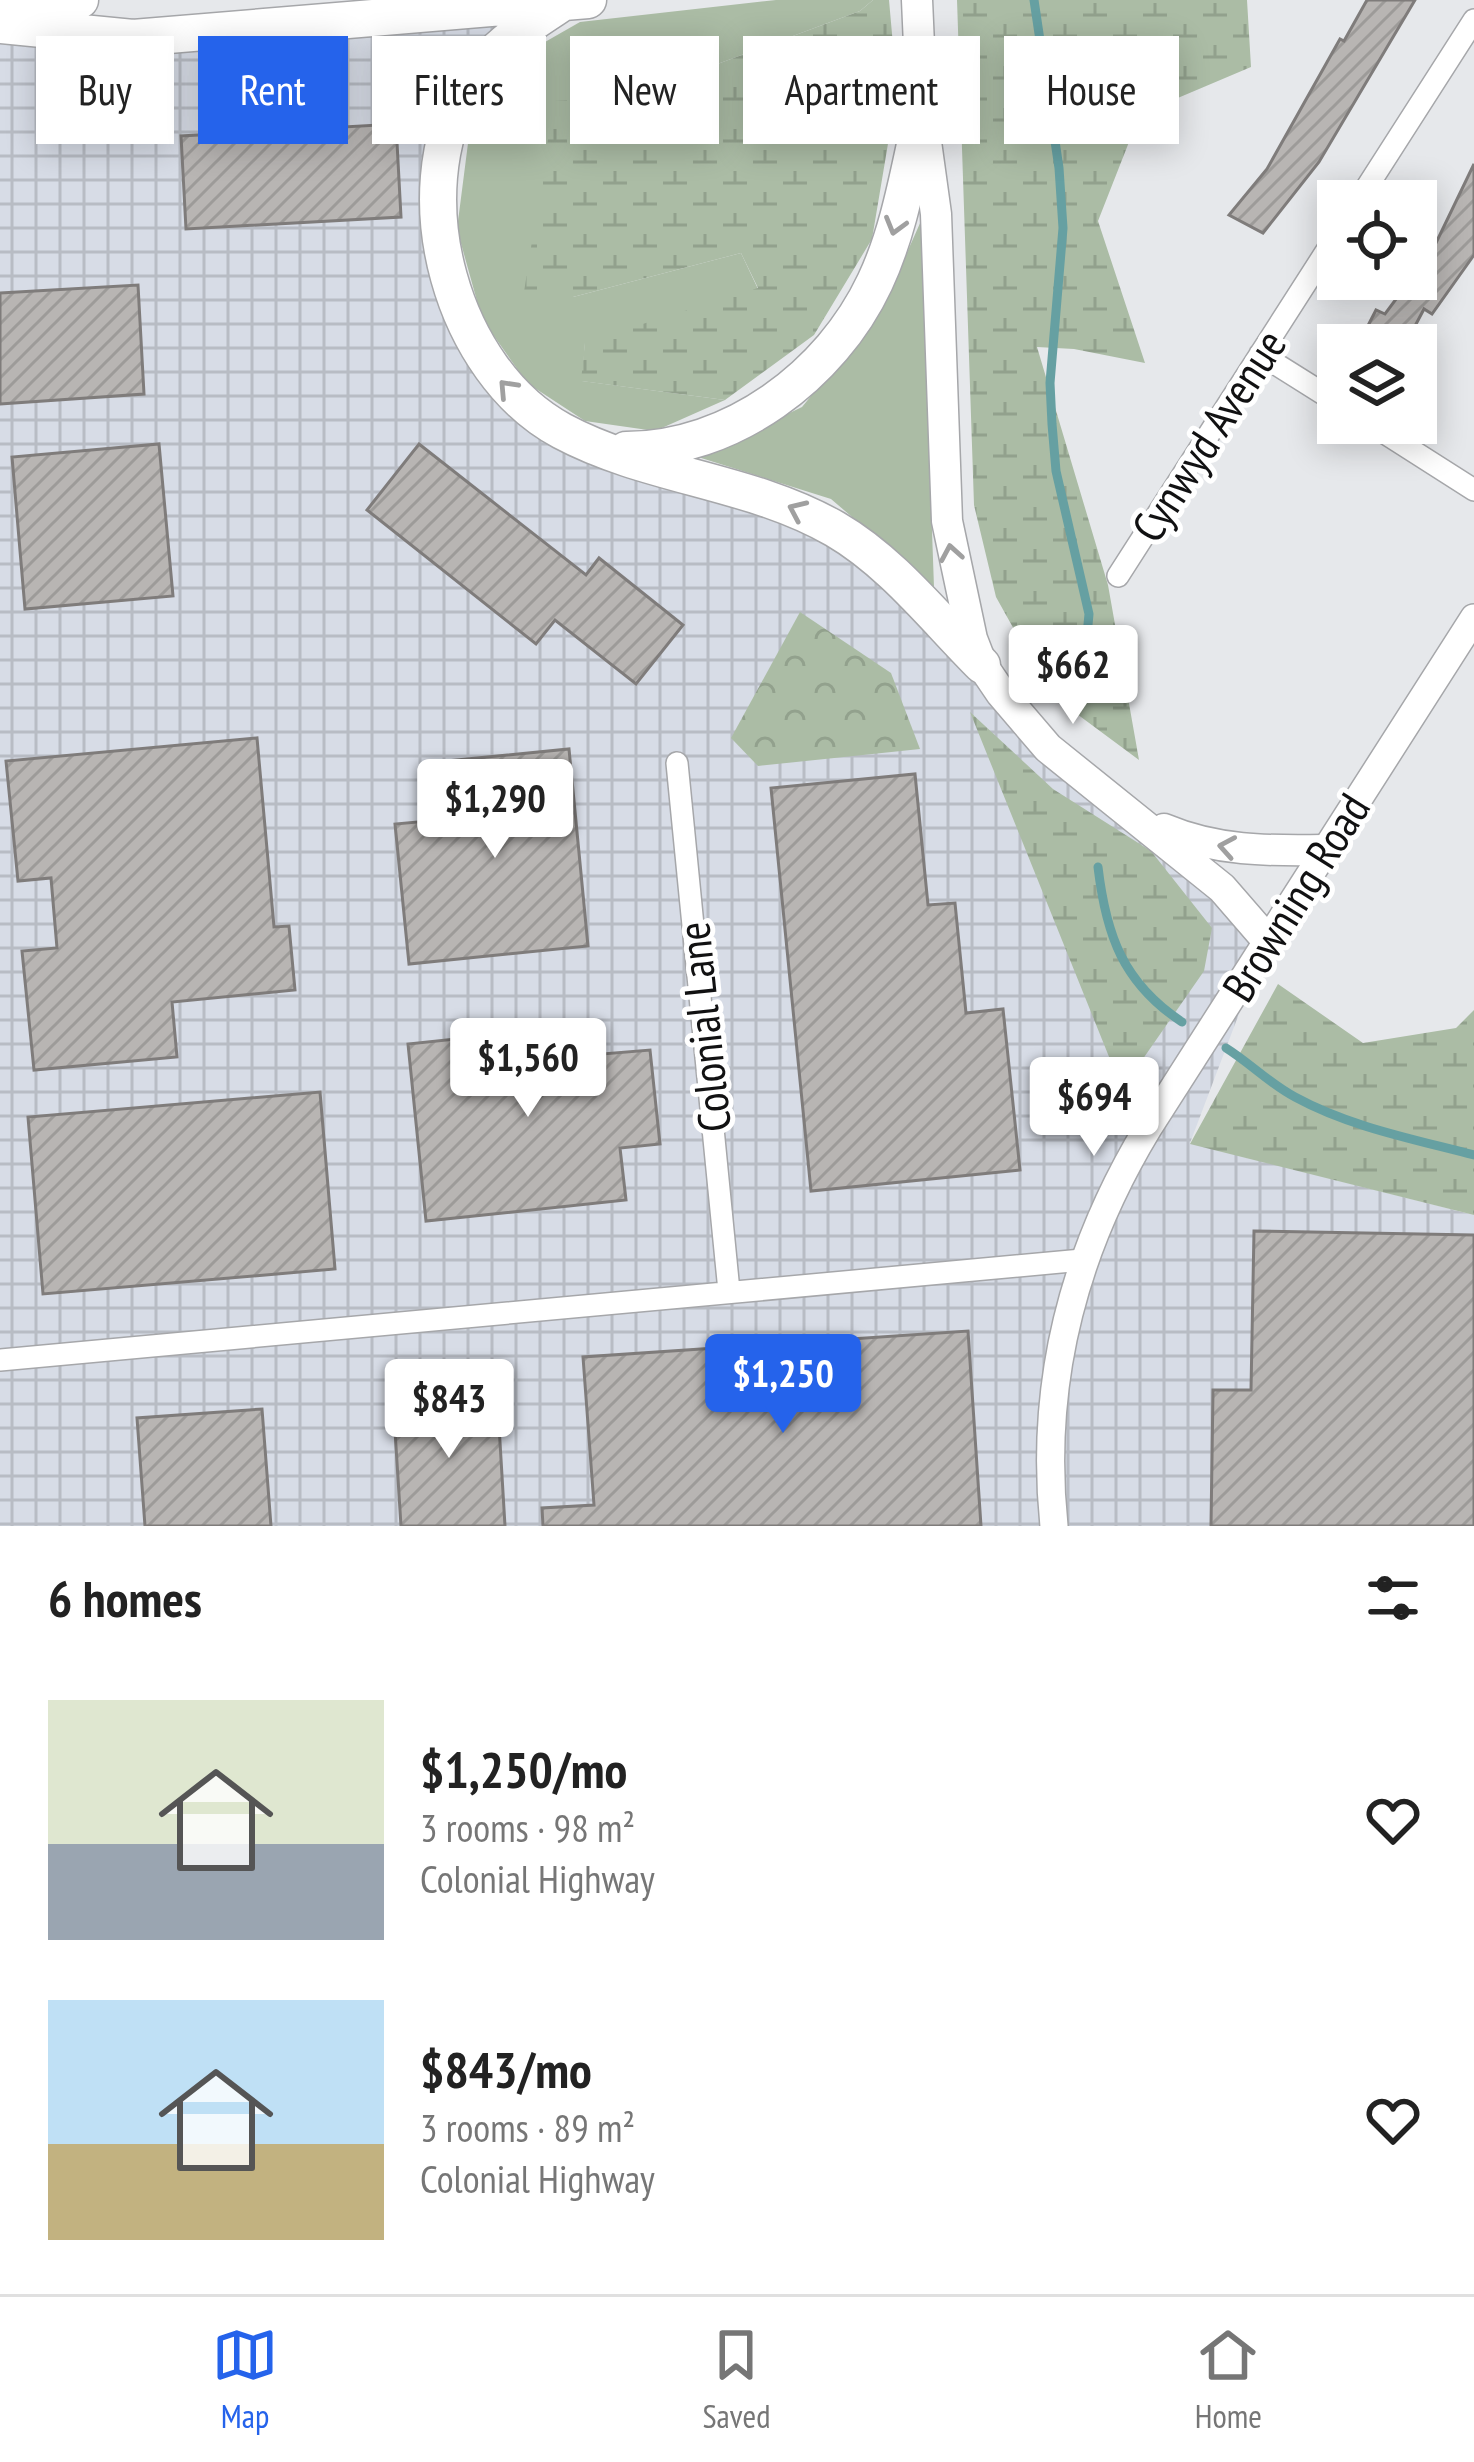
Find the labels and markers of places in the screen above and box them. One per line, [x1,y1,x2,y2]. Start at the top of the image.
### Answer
pin: $662 [1002,625,1144,727]
pin: $1,290 [397,759,593,861]
pin: $1,560 [430,1018,626,1120]
pin: $694 [1023,1057,1165,1159]
pin: $1,250 [685,1334,881,1436]
pin: $843 [378,1359,520,1461]

